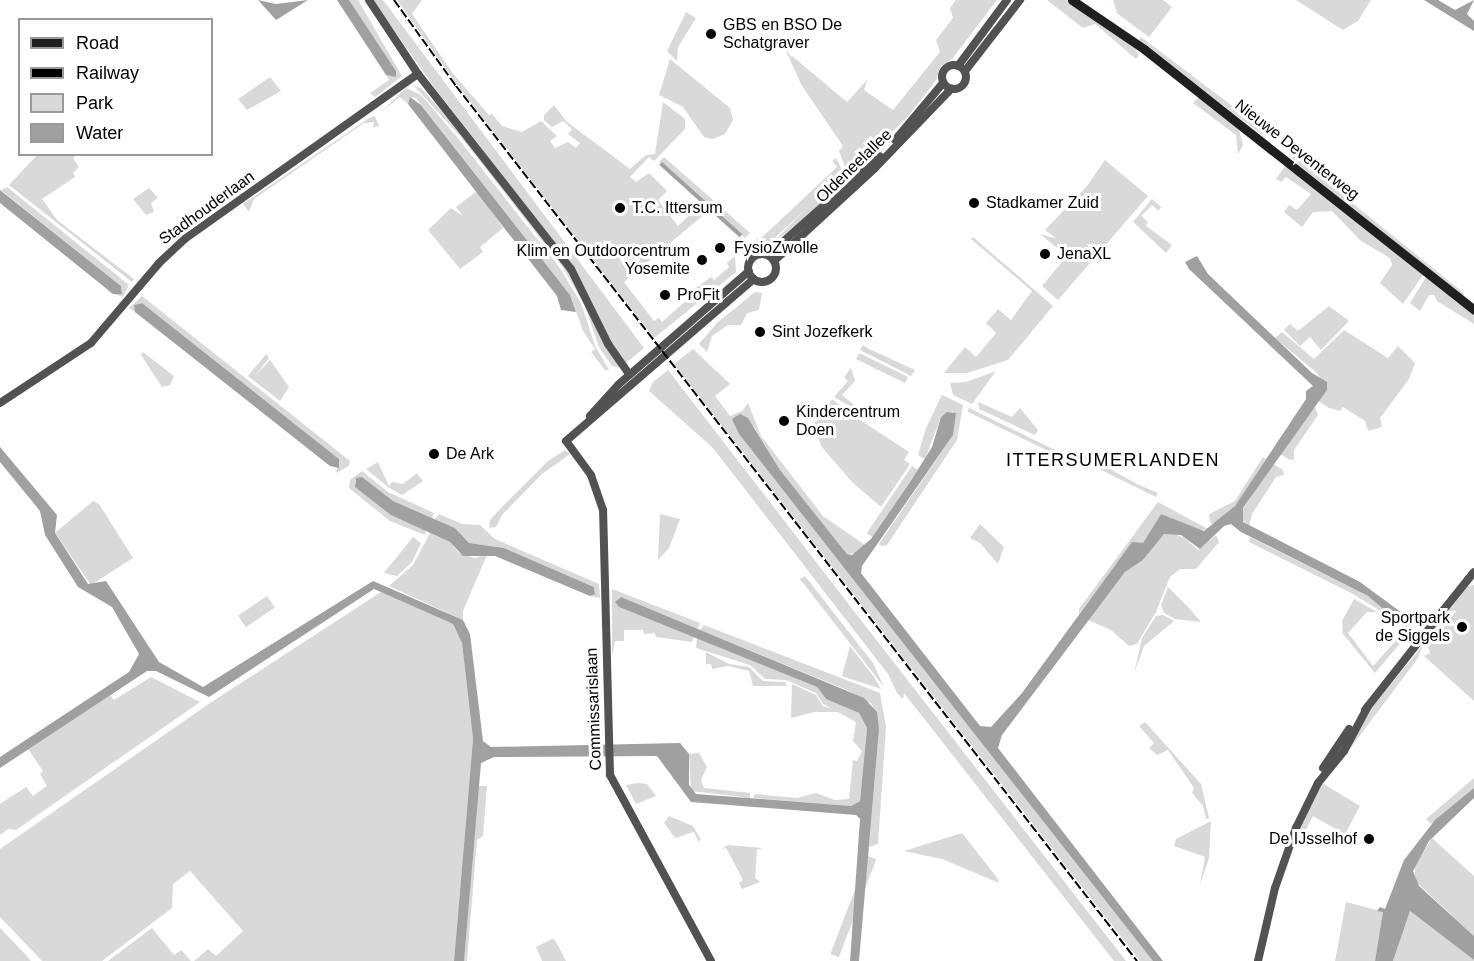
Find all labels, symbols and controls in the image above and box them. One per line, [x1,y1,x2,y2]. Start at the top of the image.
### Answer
place label: GBS en BSO De Schatgraver [723,15,842,53]
legend [18,18,213,156]
marker: GBS en BSO De Schatgraver [704,27,718,41]
text: Road [76,33,119,53]
text: Railway [76,63,139,83]
text: Park [76,93,113,113]
street label: Nieuwe Deventerweg [1231,96,1363,204]
text: Water [76,123,123,143]
street label: Oldeneelallee [812,125,896,207]
street label: Stadhouderlaan [156,167,258,249]
place label: Stadkamer Zuid [986,193,1099,213]
marker: Stadkamer Zuid [967,196,981,210]
place label: T.C. Ittersum [632,198,723,218]
marker: T.C. Ittersum [613,201,627,215]
place label: FysioZwolle [734,238,818,258]
marker: FysioZwolle [711,239,729,257]
place label: Klim en Outdoorcentrum Yosemite [517,241,690,279]
place label: JenaXL [1057,244,1111,264]
marker: JenaXL [1038,247,1052,261]
marker: Klim en Outdoorcentrum Yosemite [695,253,709,267]
place label: ProFit [677,285,720,305]
marker: ProFit [658,288,672,302]
place label: Sint Jozefkerk [772,322,872,342]
marker: Sint Jozefkerk [753,325,767,339]
place label: Kindercentrum Doen [796,402,900,440]
marker: Kindercentrum Doen [777,414,791,428]
place label: De Ark [446,444,495,464]
marker: De Ark [427,447,441,461]
district label: ITTERSUMERLANDEN [1006,449,1220,471]
place label: Sportpark de Siggels [1375,608,1450,646]
marker: Sportpark de Siggels [1455,620,1469,634]
street label: Commissarislaan [582,647,606,771]
place label: De IJsselhof [1269,829,1357,849]
marker: De IJsselhof [1362,832,1376,846]

